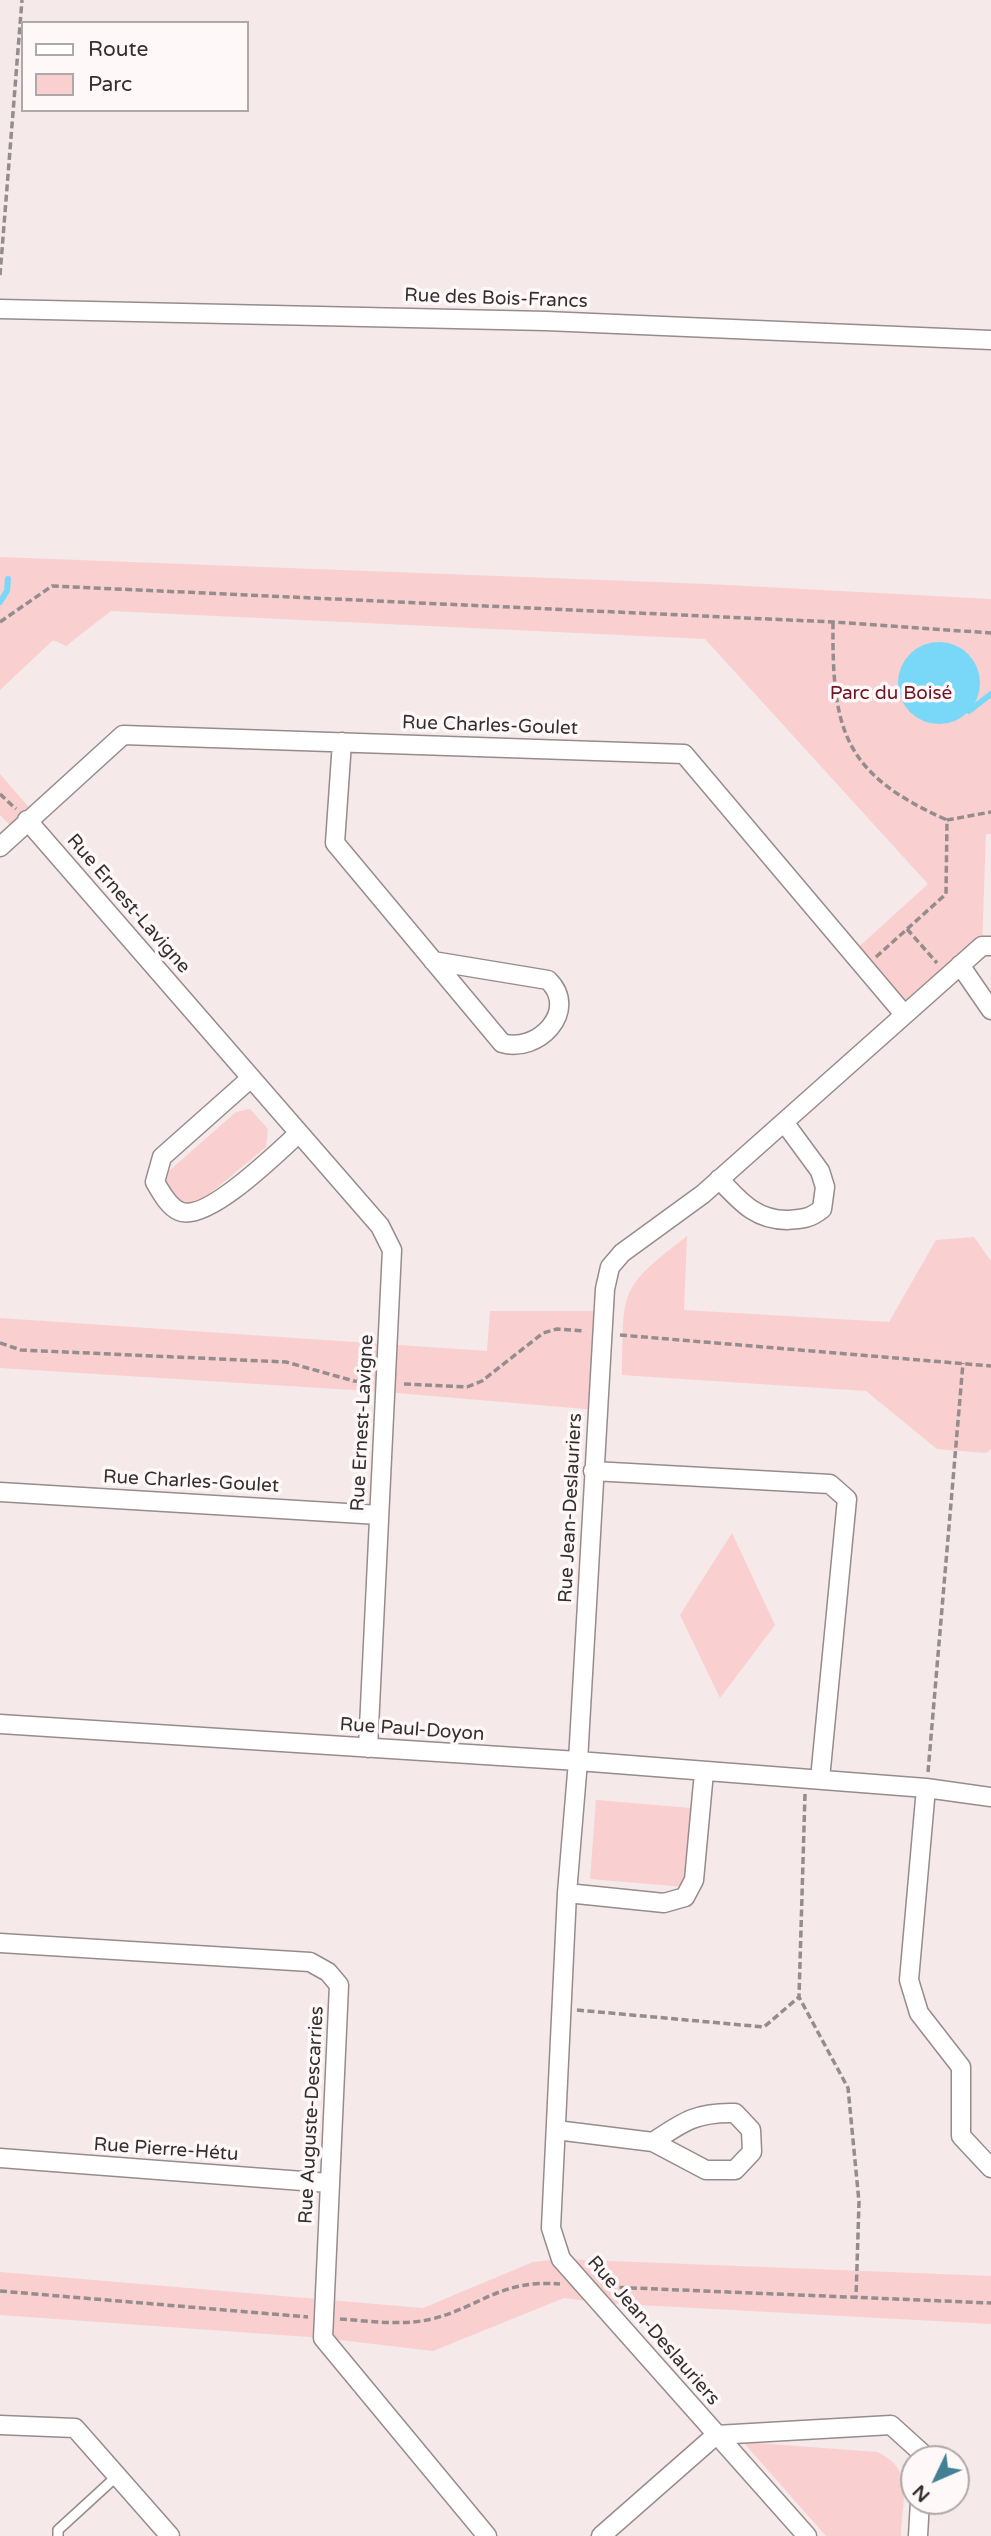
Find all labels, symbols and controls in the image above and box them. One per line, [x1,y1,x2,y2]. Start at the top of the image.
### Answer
legend [21,21,248,112]
text: Route [88,37,148,62]
text: Parc [88,72,132,97]
street label: Rue des Bois-Francs [404,284,588,314]
park label: Parc du Boisé [830,683,952,705]
street label: Rue Charles-Goulet [402,712,578,740]
street label: Rue Ernest-Lavigne [61,830,195,978]
street label: Rue Ernest-Lavigne [347,1334,379,1512]
street label: Rue Jean-Deslauriers [555,1412,587,1604]
street label: Rue Charles-Goulet [102,1466,280,1498]
street label: Rue Paul-Doyon [339,1714,485,1746]
street label: Rue Auguste-Descarries [295,2005,329,2225]
street label: Rue Pierre-Hétu [93,2134,239,2166]
street label: Rue Jean-Deslauriers [582,2252,724,2410]
north arrow [900,2445,970,2515]
text: N [908,2480,935,2506]

